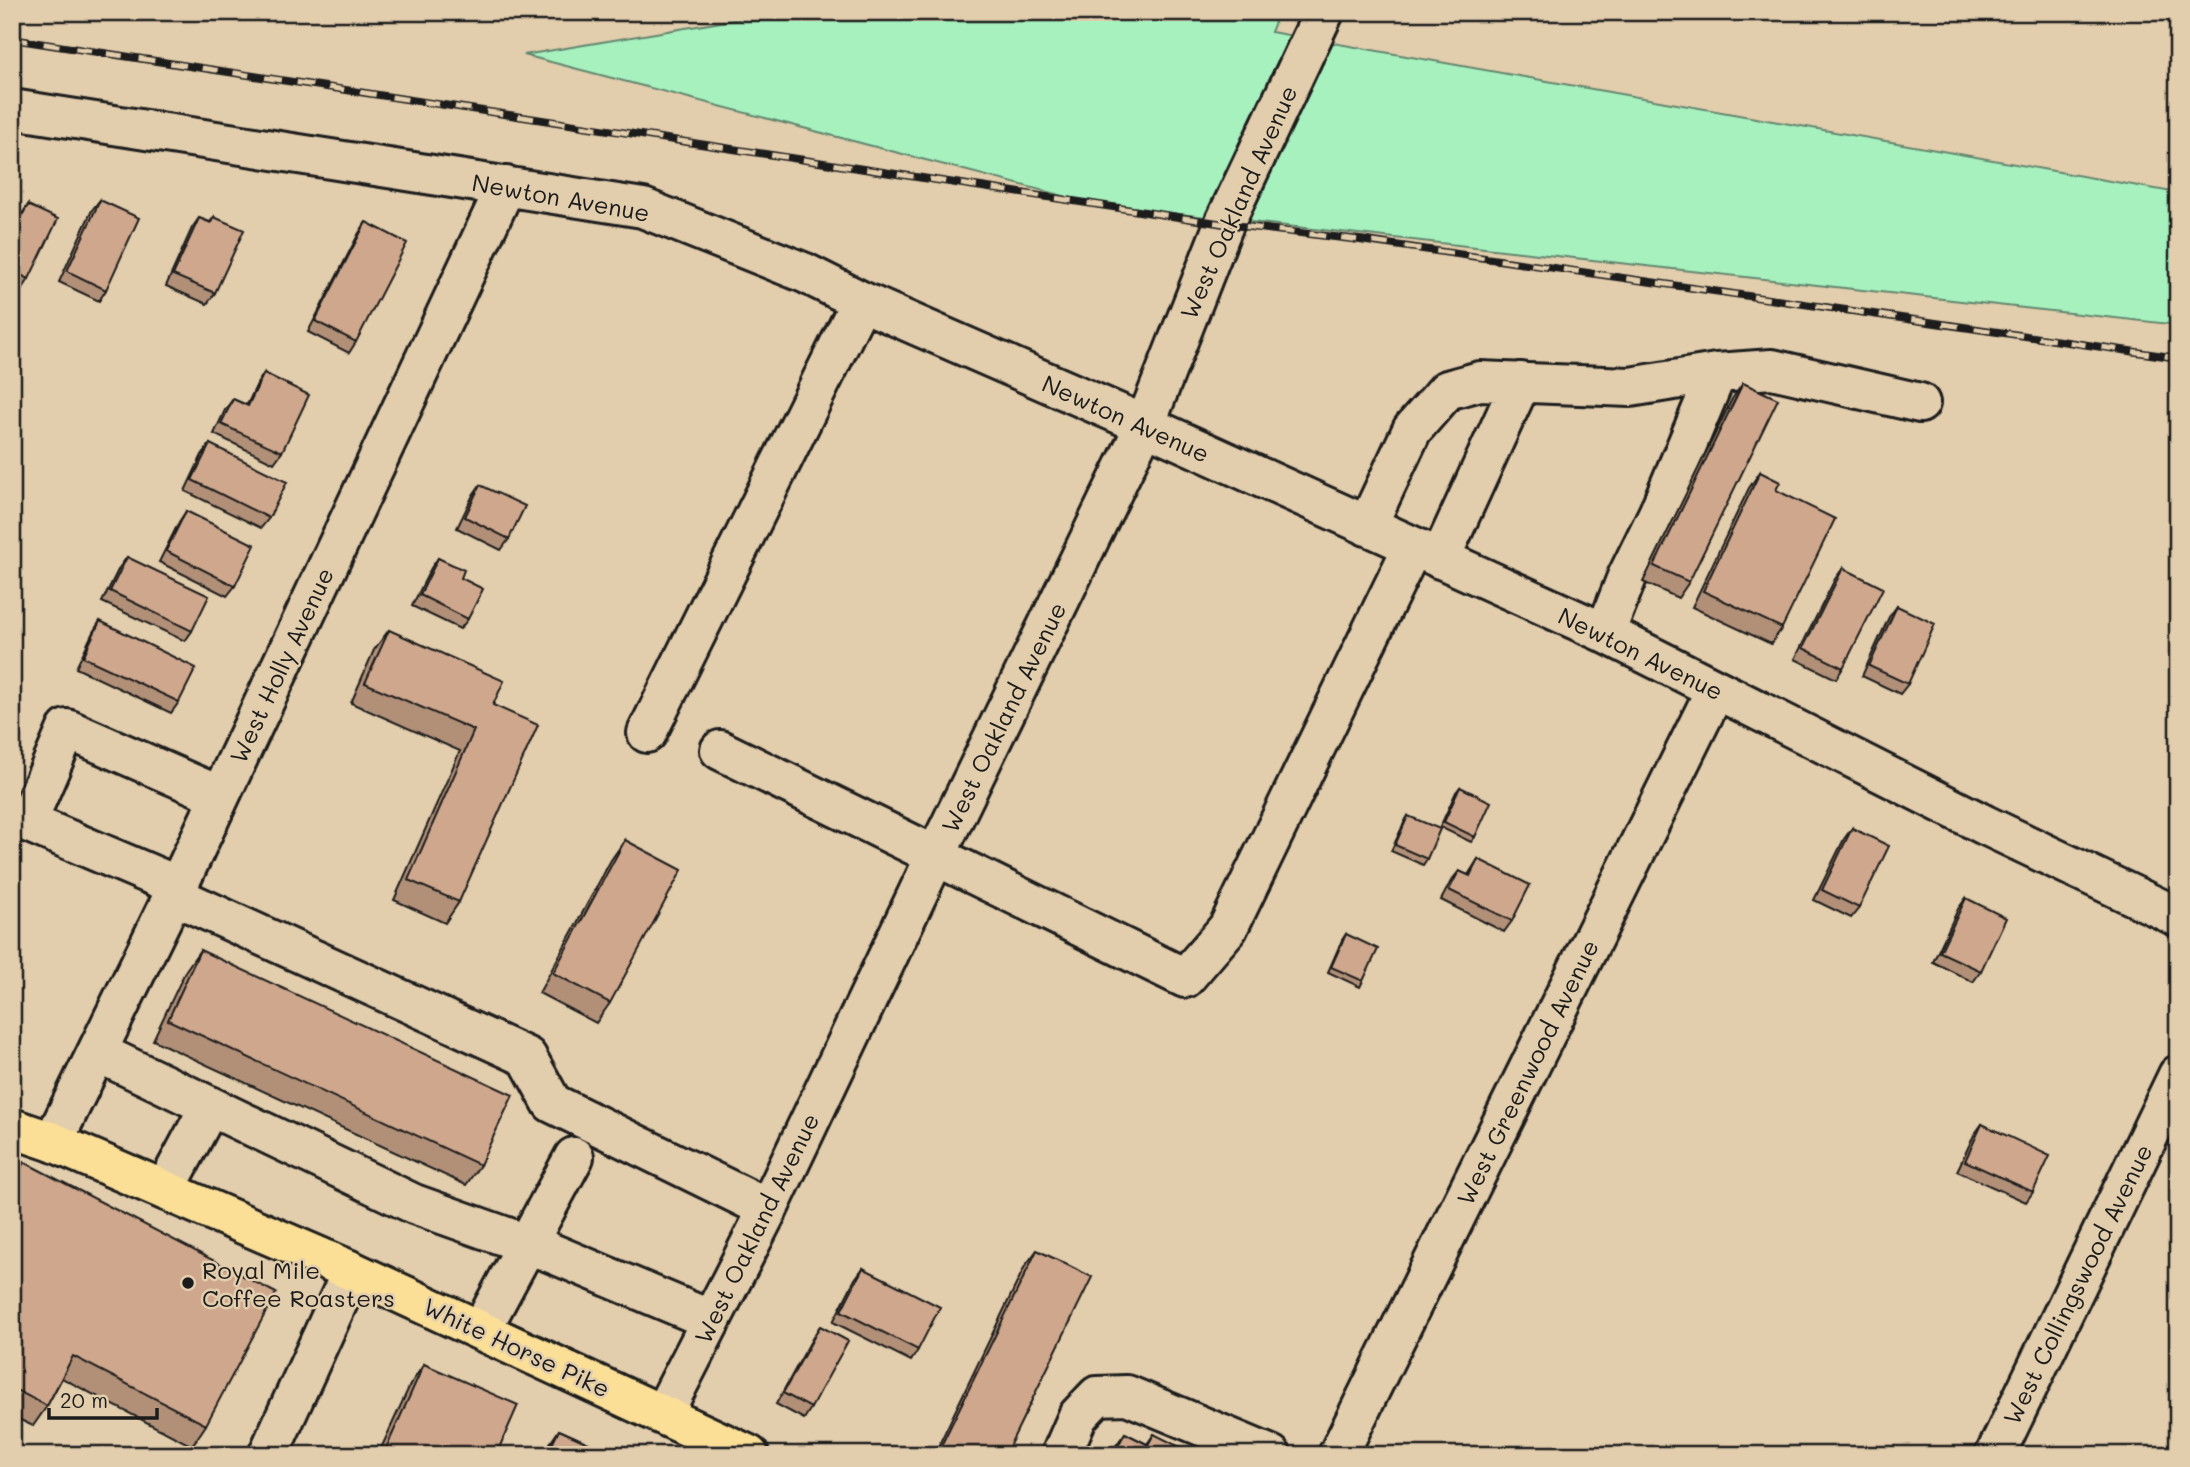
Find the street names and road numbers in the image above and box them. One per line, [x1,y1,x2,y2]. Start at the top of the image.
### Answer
street label: West Oakland Avenue [1172,80,1304,324]
street label: Newton Avenue [470,166,652,228]
street label: Newton Avenue [1037,367,1215,469]
street label: West Holly Avenue [222,562,340,768]
street label: West Oakland Avenue [934,597,1072,837]
street label: Newton Avenue [1553,600,1729,706]
street label: West Greenwood Avenue [1449,934,1605,1210]
street label: West Oakland Avenue [687,1108,825,1348]
street label: West Collingswood Avenue [1995,1139,2159,1429]
street label: White Horse Pike [419,1290,615,1404]

